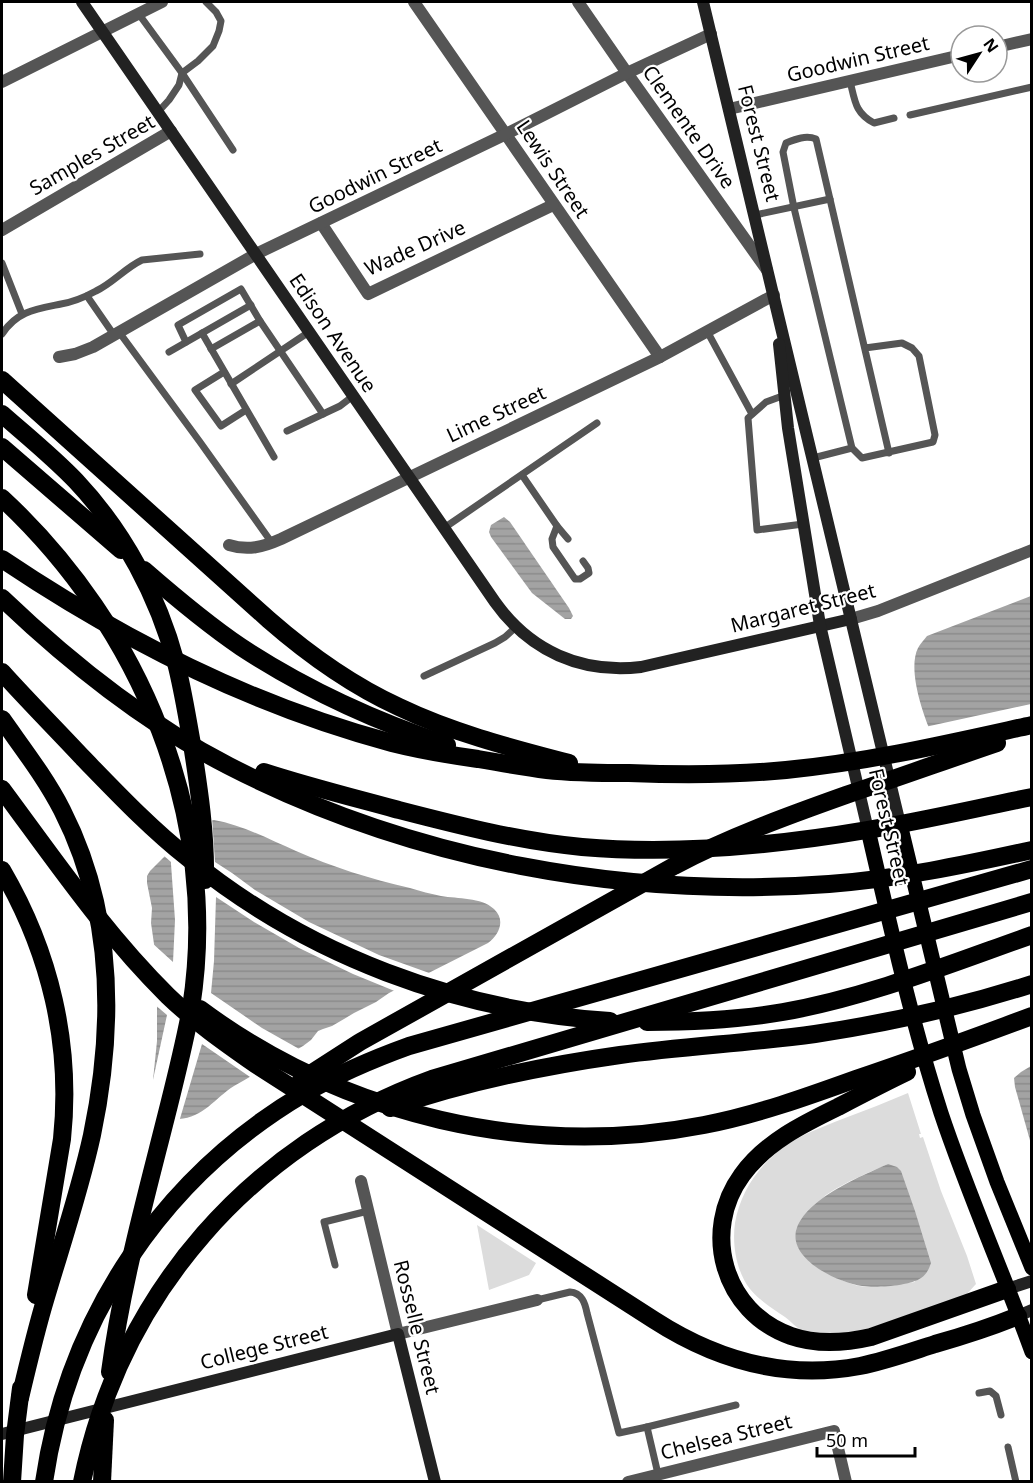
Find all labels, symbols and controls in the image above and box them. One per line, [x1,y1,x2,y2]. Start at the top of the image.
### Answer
north arrow [949,24,1009,84]
street label: Goodwin Street [784,29,932,88]
text: N [978,33,1004,57]
street label: Clemente Drive [637,60,742,194]
street label: Forest Street [732,82,787,204]
street label: Samples Street [24,108,159,201]
street label: Lewis Street [511,114,596,223]
street label: Goodwin Street [304,132,446,220]
street label: Wade Drive [360,213,469,282]
street label: Edison Avenue [284,268,383,397]
street label: Lime Street [442,379,550,448]
street label: Margaret Street [728,576,878,639]
street label: Forest Street [863,766,916,888]
street label: Rosselle Street [388,1257,447,1397]
street label: College Street [197,1318,331,1375]
street label: Chelsea Street [657,1407,794,1466]
scale bar [817,1420,914,1458]
text: 50 m [826,1428,868,1452]

